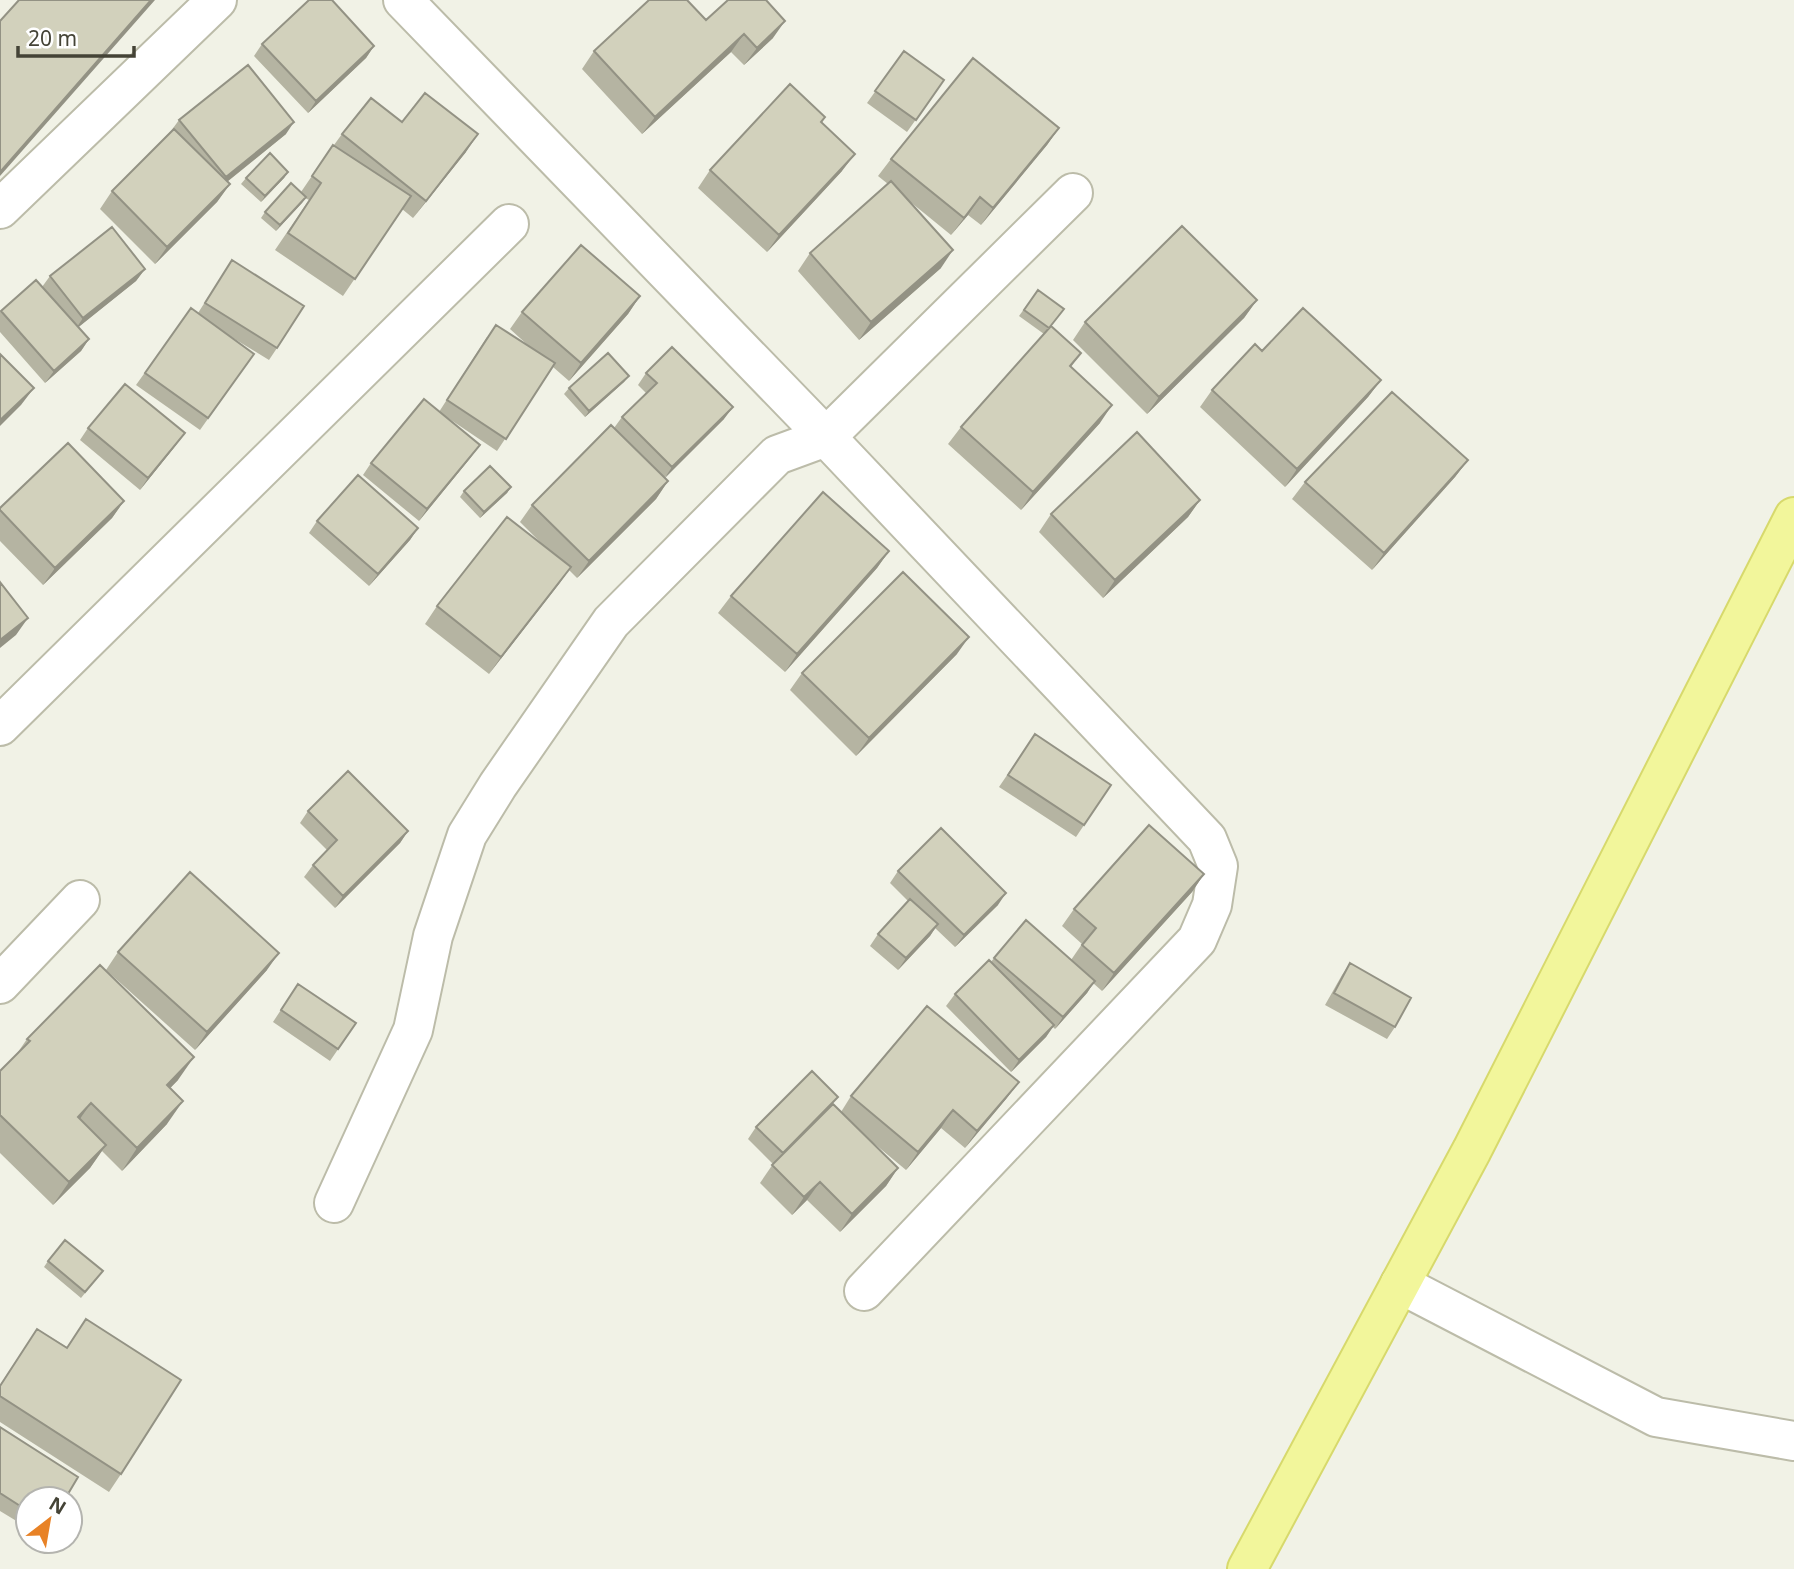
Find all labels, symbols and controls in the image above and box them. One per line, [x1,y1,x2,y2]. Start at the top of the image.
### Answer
scale bar [18,14,133,58]
text: 20 m [28,24,77,52]
north arrow [14,1485,84,1555]
text: N [44,1490,71,1521]

